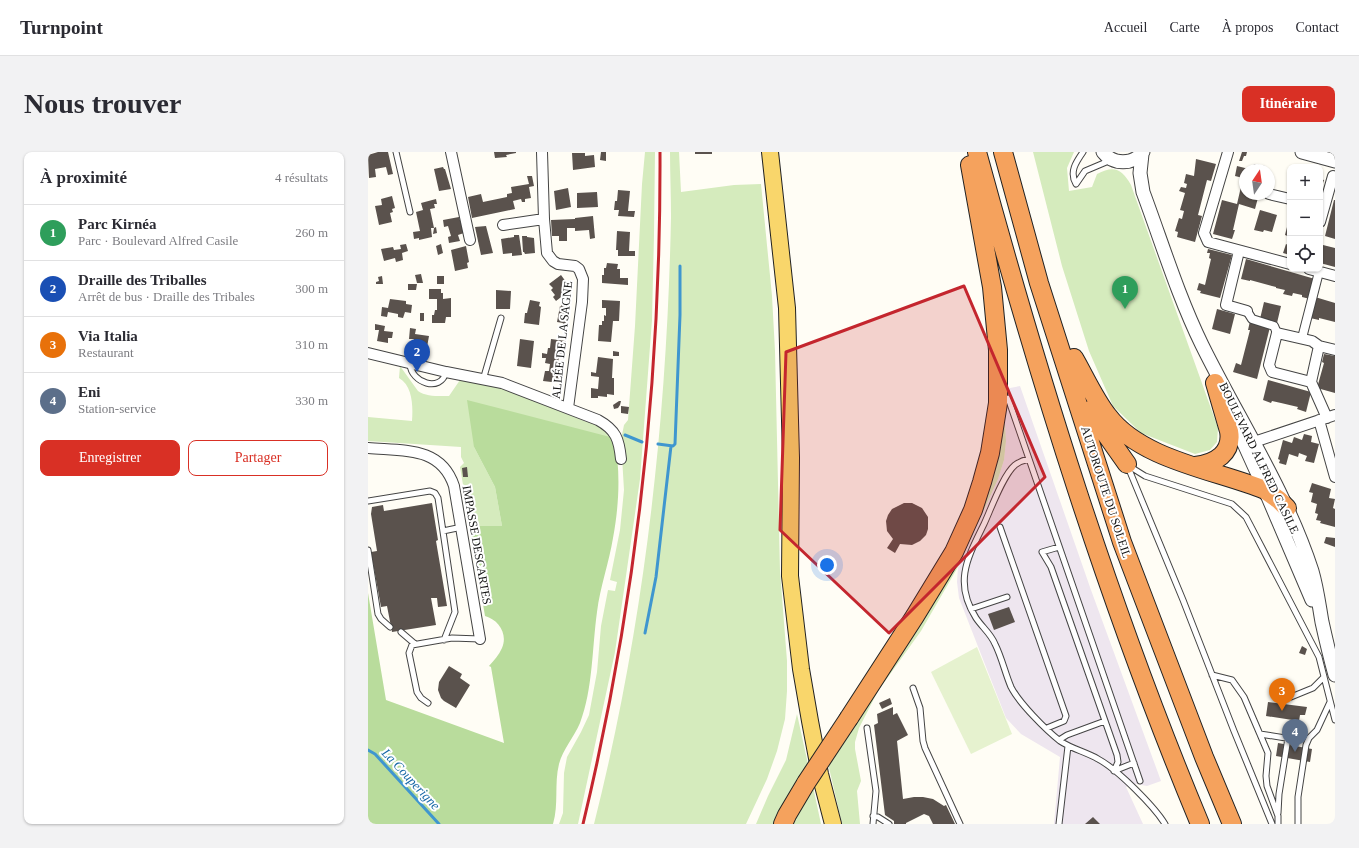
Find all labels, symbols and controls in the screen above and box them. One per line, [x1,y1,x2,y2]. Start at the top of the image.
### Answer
text: Turnpoint [20,17,103,38]
text: Accueil [1104,20,1147,35]
text: Carte [1169,20,1200,35]
text: À propos [1222,20,1273,35]
text: Contact [1295,20,1339,35]
button: Itinéraire [1242,86,1335,122]
text: Nous trouver [24,88,181,119]
north arrow [1239,164,1275,200]
map controls [1287,164,1323,272]
button: + [1287,164,1323,200]
text: À proximité [40,168,127,187]
text: 4 résultats [275,170,328,185]
button: − [1287,200,1323,236]
text: Parc Kirnéa [78,216,156,232]
text: 1 [50,225,56,240]
text: 260 m [295,225,328,240]
text: Parc · Boulevard Alfred Casile [78,233,238,248]
button: locate [1287,236,1323,272]
text: Draille des Triballes [78,272,207,288]
pin: 1 [1112,276,1138,309]
street label: ALLÉE DE LA SAGNE [549,280,575,400]
text: 2 [50,281,56,296]
text: 300 m [295,281,328,296]
text: Arrêt de bus · Draille des Tribales [78,289,255,304]
text: Via Italia [78,328,138,344]
text: 3 [50,337,56,352]
text: 310 m [295,337,328,352]
pin: 2 [404,339,430,372]
text: Restaurant [78,345,134,360]
street label: BOULEVARD ALFRED CASILE [1216,380,1302,536]
text: Eni [78,384,101,400]
text: 4 [50,393,56,408]
text: 330 m [295,393,328,408]
text: Station-service [78,401,156,416]
street label: AUTOROUTE DU SOLEIL [1078,424,1134,560]
button: Enregistrer [40,440,180,476]
button: Partager [188,440,328,476]
street label: IMPASSE DESCARTES [460,484,494,606]
your location [817,555,837,575]
pin: 3 [1269,678,1295,711]
pin: 4 [1282,719,1308,752]
water label: La Couperigne [378,744,443,813]

